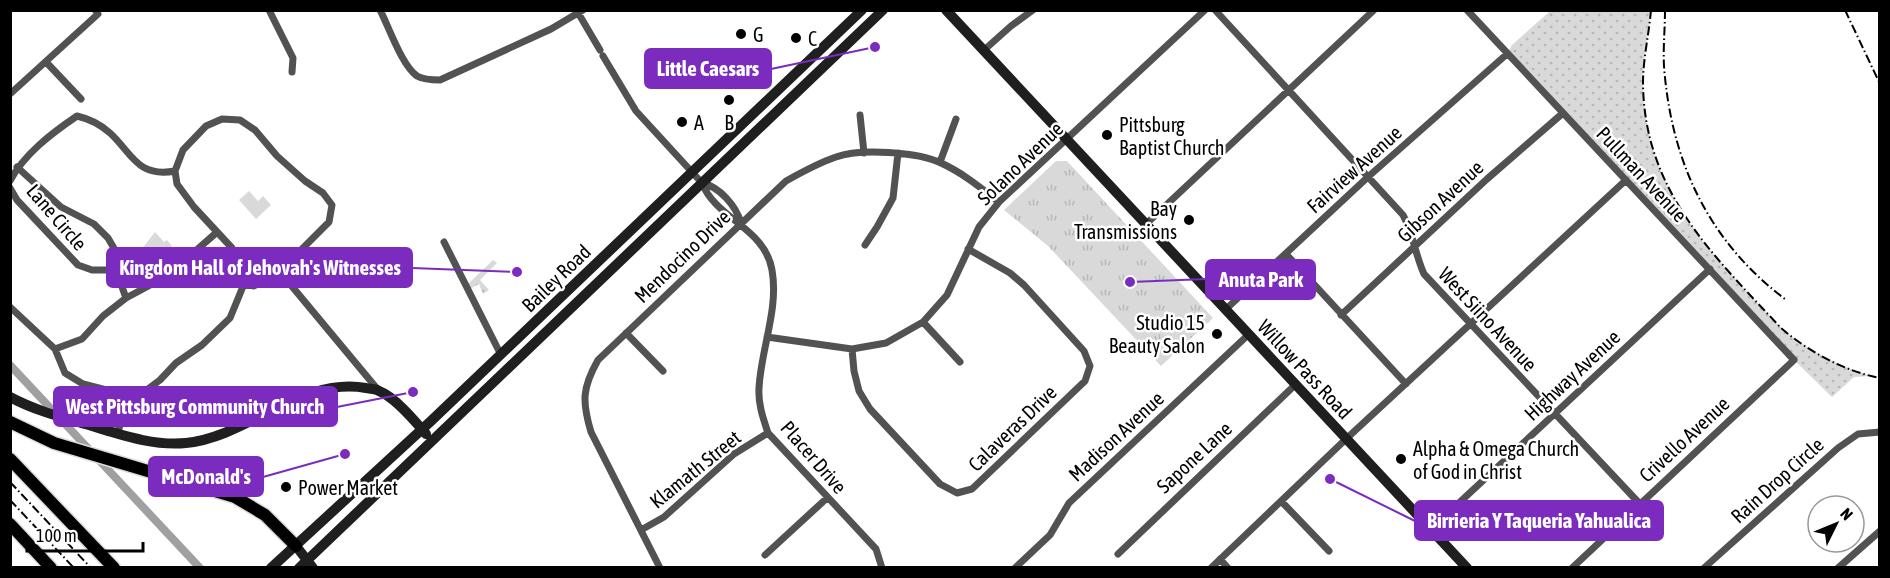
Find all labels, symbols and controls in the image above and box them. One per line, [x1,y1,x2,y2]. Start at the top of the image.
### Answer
place label: G [753,23,764,46]
marker: G [734,27,748,41]
place label: C [808,27,817,50]
marker: C [789,31,803,45]
callout: Little Caesars [645,49,771,88]
text: Little Caesars [657,56,760,80]
marker: B [722,93,736,107]
place label: A [694,111,704,134]
place label: B [724,111,734,134]
place label: Pittsburg Baptist Church [1119,113,1225,159]
marker: A [675,115,689,129]
street label: Solano Avenue [973,117,1067,209]
street label: Fairview Avenue [1302,121,1406,217]
street label: Pullman Avenue [1592,122,1692,226]
marker: Pittsburg Baptist Church [1100,128,1114,142]
street label: Gibson Avenue [1392,155,1488,247]
street label: Lane Circle [22,179,92,255]
place label: Bay Transmissions [1074,197,1177,243]
street label: Mendocino Drive [630,205,734,307]
marker: Bay Transmissions [1182,213,1196,227]
street label: Bailey Road [517,240,595,316]
callout: Kingdom Hall of Jehovah's Witnesses [107,248,412,287]
text: Kingdom Hall of Jehovah's Witnesses [119,255,401,279]
callout: Anuta Park [1206,260,1315,299]
street label: West Siino Avenue [1434,262,1542,376]
text: Anuta Park [1218,267,1304,291]
place label: Studio 15 Beauty Salon [1109,311,1205,357]
street label: Willow Pass Road [1253,315,1357,423]
street label: Highway Avenue [1520,325,1624,425]
marker: Studio 15 Beauty Salon [1210,327,1224,341]
street label: Calaveras Drive [963,380,1061,476]
street label: Madison Avenue [1064,386,1168,486]
callout: West Pittsburg Community Church [54,387,337,426]
street label: Crivello Avenue [1634,392,1734,486]
text: West Pittsburg Community Church [65,394,324,418]
street label: Placer Drive [776,416,852,498]
street label: Sapone Lane [1152,417,1236,497]
street label: Klamath Street [645,425,745,513]
street label: Rain Drop Circle [1726,433,1828,527]
place label: Alpha & Omega Church of God in Christ [1413,437,1579,483]
marker: Alpha & Omega Church of God in Christ [1394,452,1408,466]
callout: McDonald's [149,457,263,496]
text: McDonald's [161,464,251,488]
place label: Power Market [298,476,398,499]
marker: Power Market [279,480,293,494]
north arrow [1806,494,1866,554]
callout: Birrieria Y Taqueria Yahualica [1415,501,1663,540]
text: N [1837,504,1857,523]
text: Birrieria Y Taqueria Yahualica [1427,508,1651,532]
scale bar [27,515,142,553]
text: 100 m [36,525,77,546]

